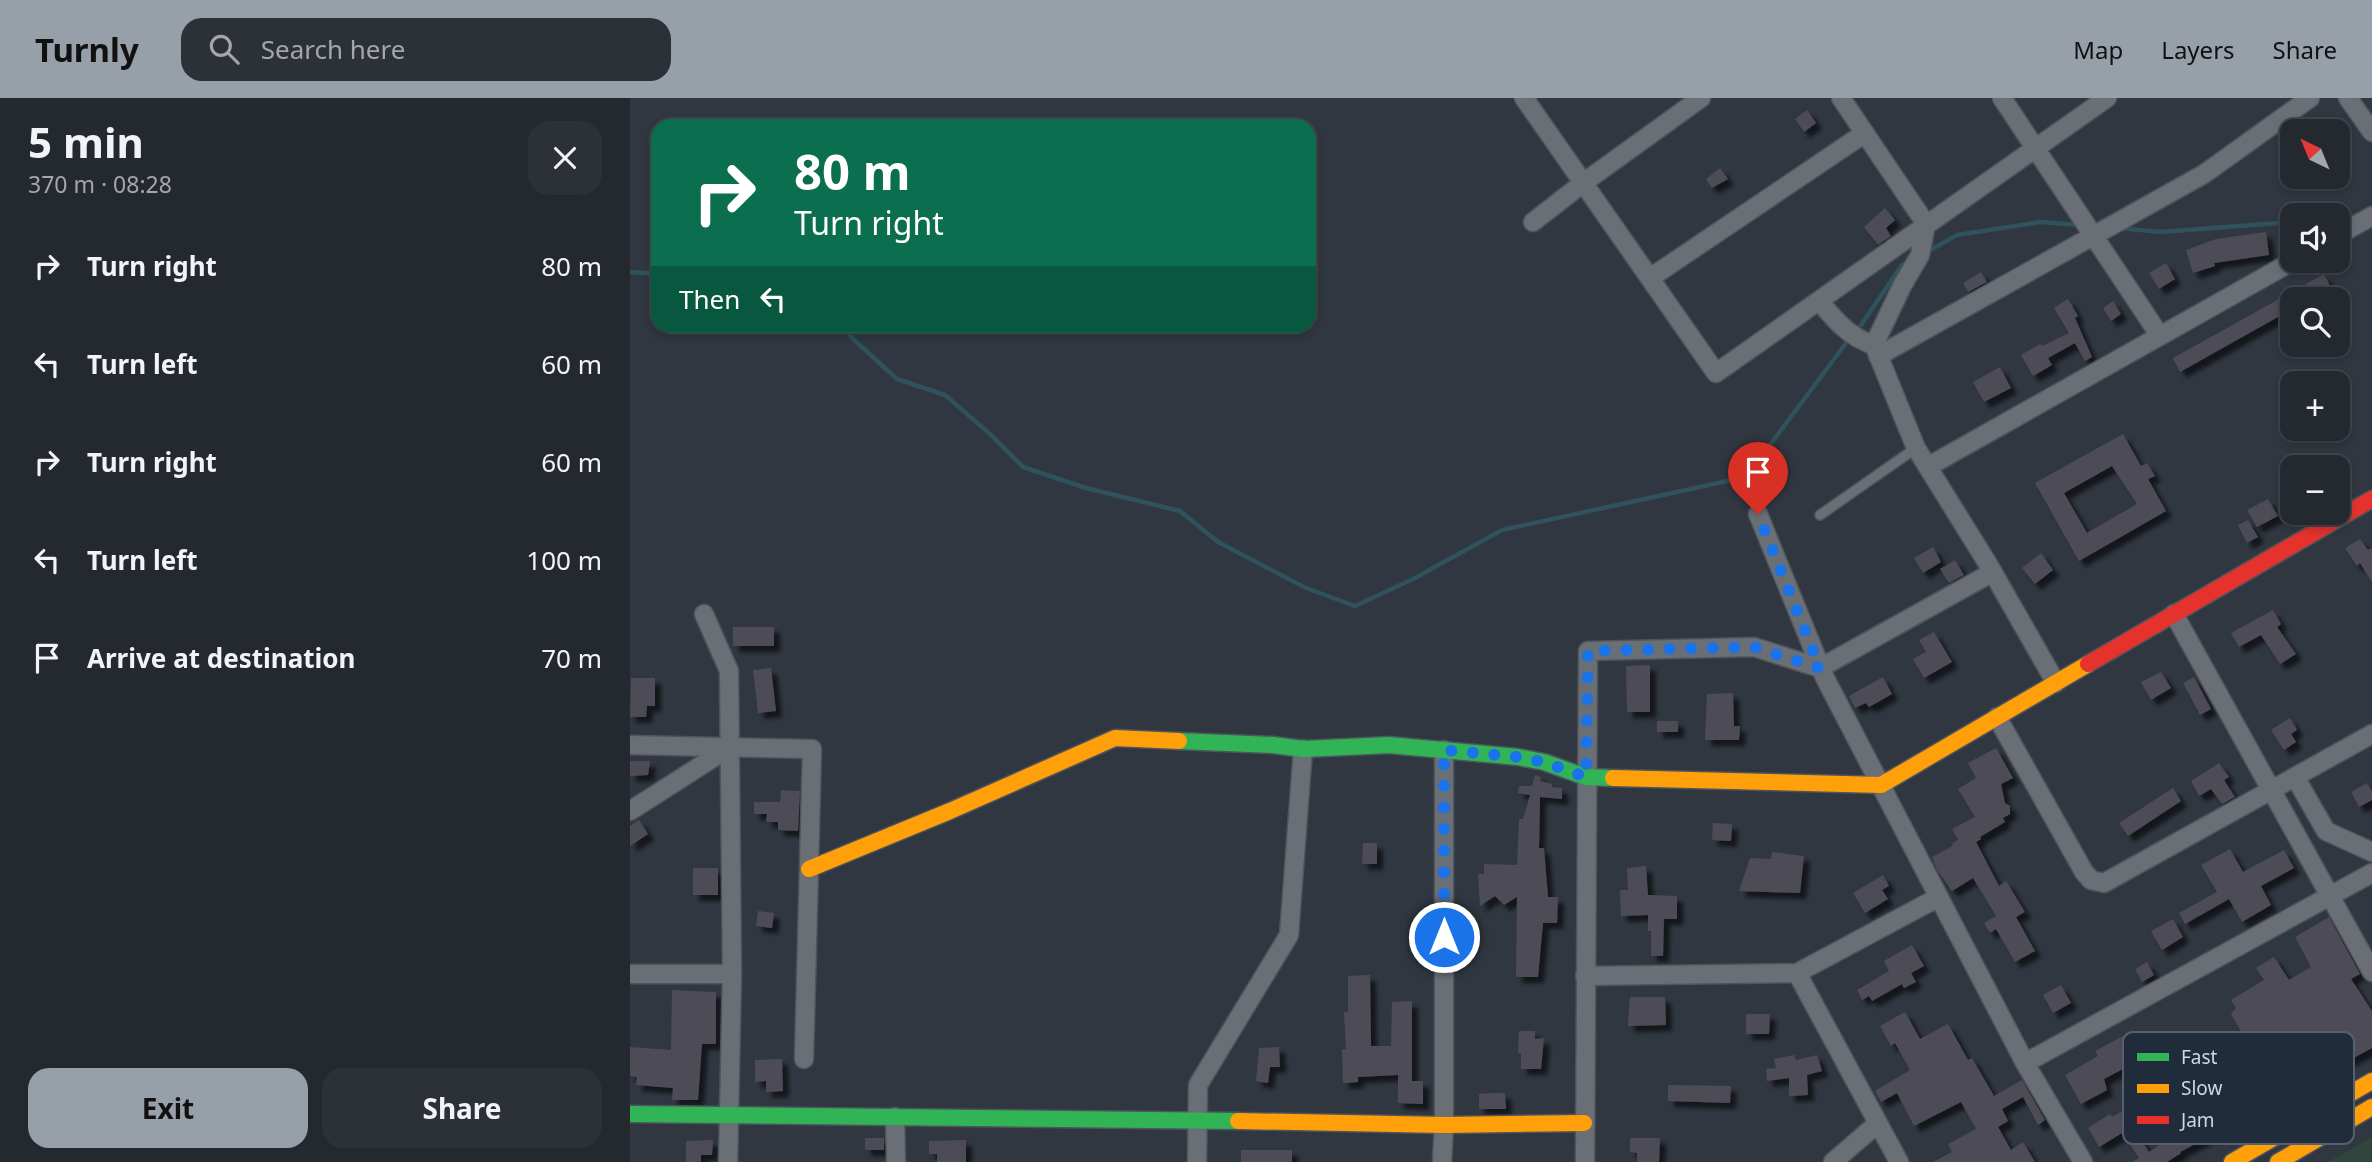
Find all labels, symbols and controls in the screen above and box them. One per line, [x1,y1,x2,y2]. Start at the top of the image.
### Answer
search box [181,18,671,81]
text: Turnly [35,27,139,72]
icon: search [205,30,243,68]
text: Search here [261,31,405,67]
text: Map [2073,33,2123,66]
text: Layers [2161,33,2235,66]
text: Share [2273,33,2337,66]
text: 5 min [28,113,144,170]
north arrow [2280,119,2350,189]
map controls [2280,119,2350,525]
button: close [528,121,602,195]
text: 80 m [794,138,911,204]
icon: right [679,147,770,238]
text: 370 m · 08:28 [28,168,172,200]
text: Turn right [794,201,944,244]
button: sound [2280,203,2350,273]
icon: right [28,247,66,285]
text: Turn right [87,248,217,284]
text: 80 m [541,248,602,284]
icon: left [754,280,792,318]
text: Then [679,281,740,317]
button: search [2280,287,2350,357]
icon: left [28,345,66,383]
text: Turn left [87,346,198,382]
text: 60 m [541,346,602,382]
button: + [2280,371,2350,441]
pin [1728,442,1788,514]
icon: right [28,443,66,481]
text: Turn right [87,444,217,480]
text: 60 m [541,444,602,480]
icon: arrive [1739,453,1777,491]
button: − [2280,455,2350,525]
icon: left [28,541,66,579]
text: Turn left [87,542,198,578]
text: 100 m [526,542,602,578]
icon: arrive [28,639,66,677]
text: Arrive at destination [87,640,356,676]
text: 70 m [541,640,602,676]
position arrow [1407,900,1481,974]
legend [2123,1032,2354,1144]
text: Fast [2181,1044,2218,1070]
button: Exit [28,1068,308,1148]
button: Share [322,1068,602,1148]
text: Slow [2181,1075,2222,1101]
text: Jam [2179,1107,2215,1133]

